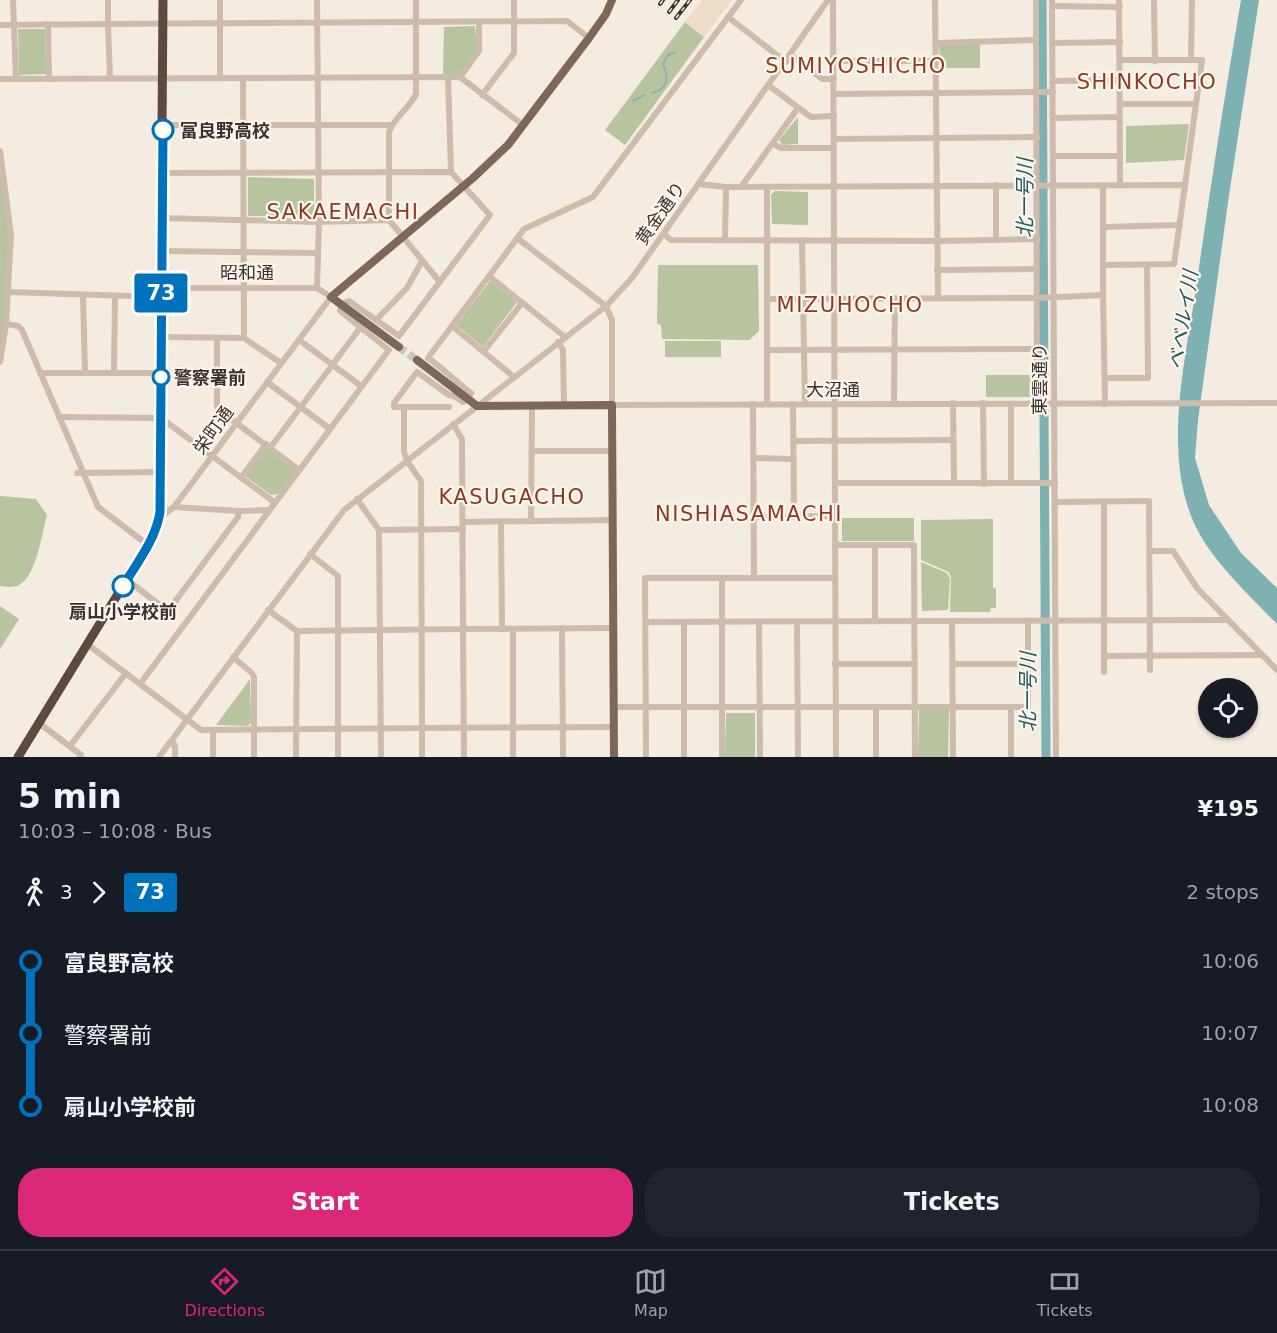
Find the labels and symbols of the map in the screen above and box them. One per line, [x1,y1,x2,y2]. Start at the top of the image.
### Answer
district label: SUMIYOSHICHO [765,54,947,78]
district label: SHINKOCHO [1077,70,1217,94]
marker: 富良野高校 [152,119,174,141]
place label: 富良野高校 [180,120,270,141]
water label: 北一号川 [1013,156,1037,238]
street label: 黄金通り [631,177,689,249]
district label: SAKAEMACHI [267,200,419,224]
street label: 昭和通 [220,262,274,283]
water label: ベベルイ川 [1163,267,1203,371]
line badge: 73 [134,274,188,312]
district label: MIZUHOCHO [777,293,923,317]
street label: 東雲通り [1029,343,1050,415]
place label: 警察署前 [174,367,246,388]
marker: 警察署前 [152,368,170,386]
street label: 大沼通 [806,379,860,400]
street label: 栄町通 [189,402,237,458]
district label: KASUGACHO [438,485,586,509]
district label: NISHIASAMACHI [655,502,843,526]
marker: 扇山小学校前 [112,575,134,597]
place label: 扇山小学校前 [69,601,177,622]
water label: 北一号川 [1016,650,1040,732]

